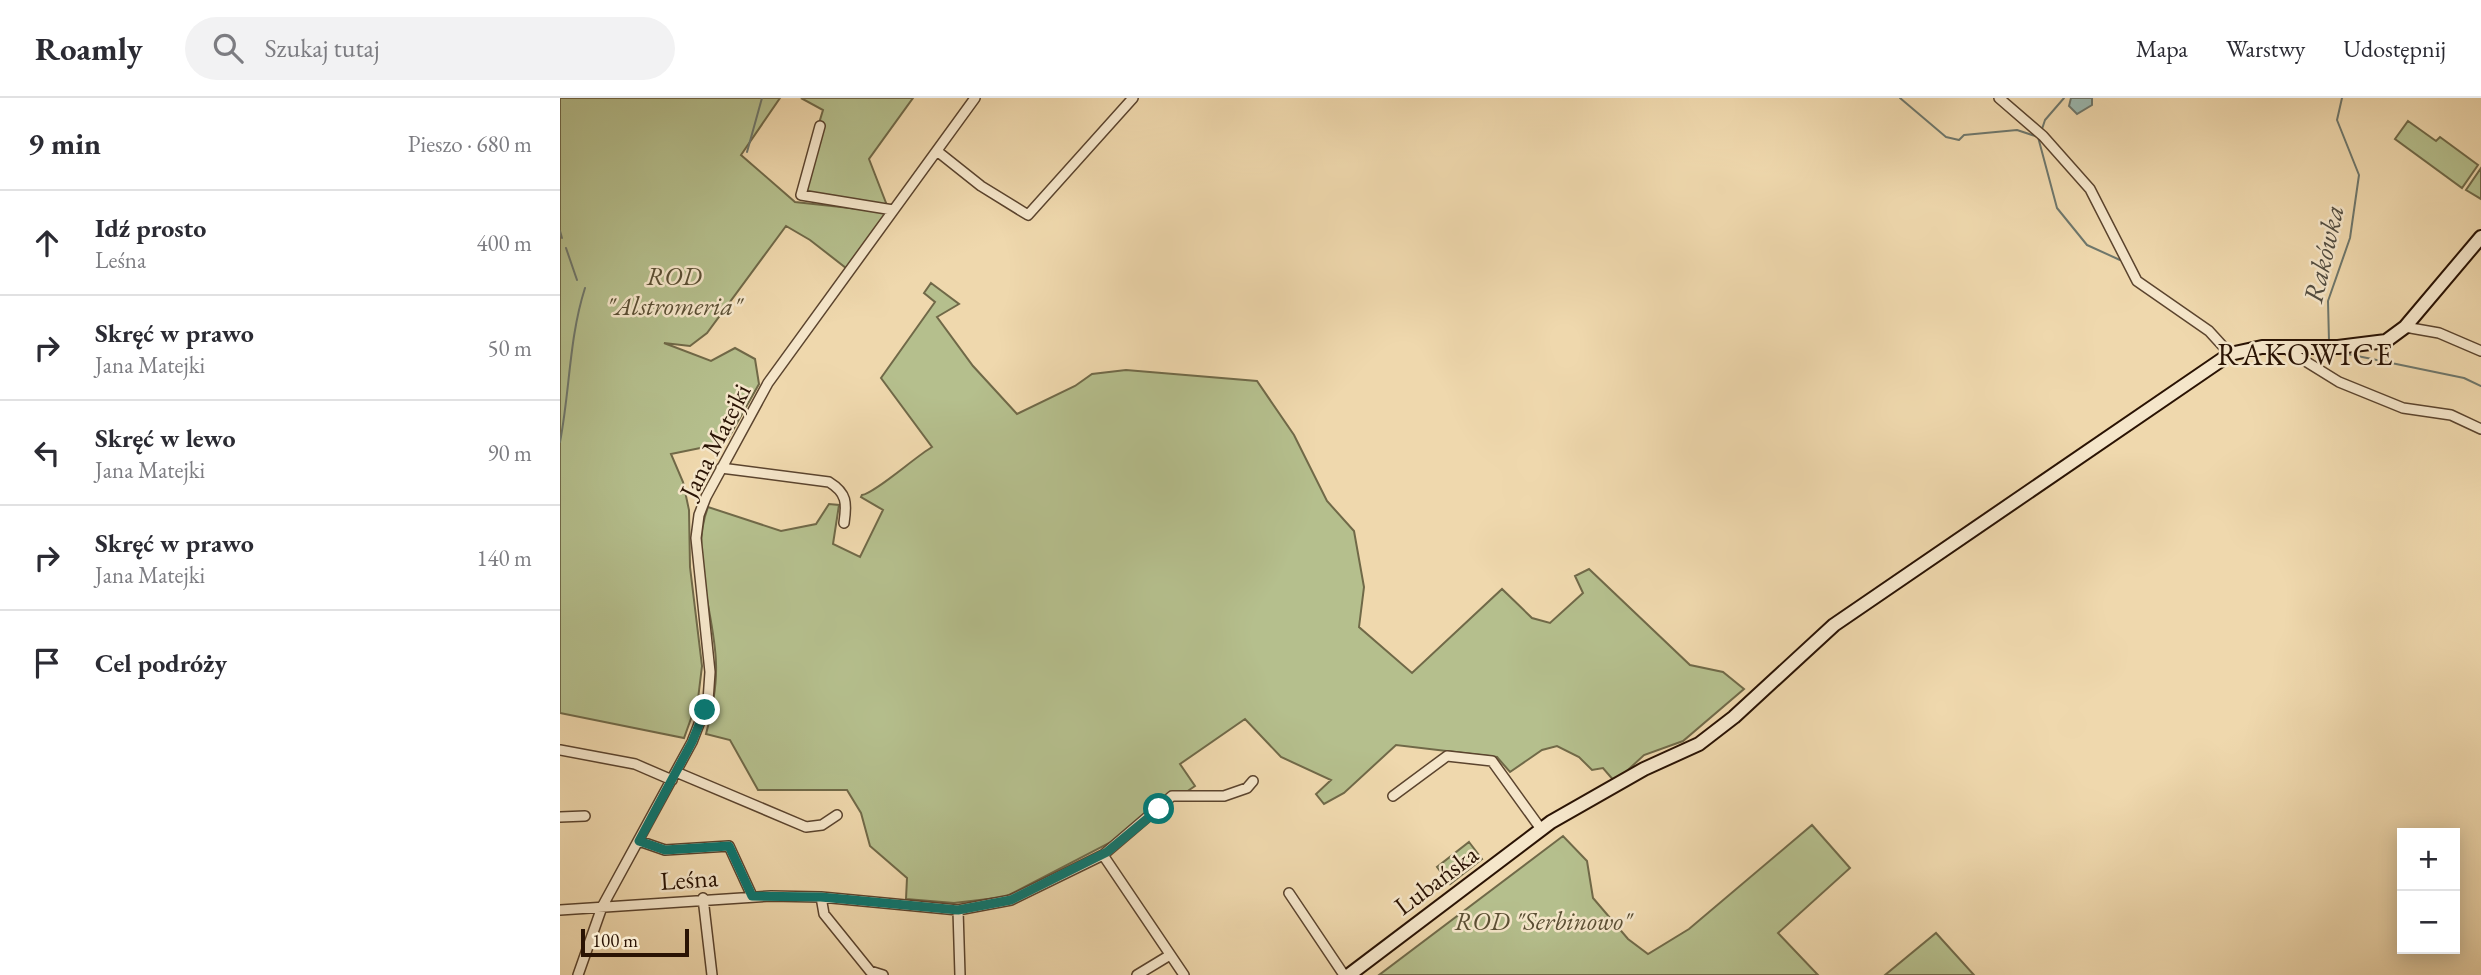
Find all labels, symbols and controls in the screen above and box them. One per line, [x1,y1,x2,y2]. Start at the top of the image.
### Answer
search box [185,17,675,80]
text: Roamly [35,27,143,70]
icon: search [209,29,247,67]
text: Szukaj tutaj [265,31,380,65]
text: Mapa [2136,33,2188,64]
text: Warstwy [2226,33,2305,64]
text: Udostępnij [2343,33,2446,64]
text: 9 min [28,124,101,163]
text: Pieszo · 680 m [408,129,532,159]
water label: Rakówka [2294,201,2352,307]
text: Idź prosto [95,211,206,245]
icon: ahead [28,224,66,262]
text: 400 m [476,228,532,258]
text: Leśna [95,245,146,275]
park label: ROD "Alstromeria" [606,259,744,323]
text: Skręć w prawo [95,316,254,350]
icon: right [28,329,66,367]
text: 50 m [487,333,532,363]
district label: RAKOWICE [2217,335,2395,374]
text: Jana Matejki [95,350,205,380]
street label: Jana Matejki [671,378,758,506]
text: Skręć w lewo [95,421,236,455]
icon: left [28,434,66,472]
text: 90 m [487,438,532,468]
text: Jana Matejki [95,455,205,485]
text: Skręć w prawo [95,526,254,560]
icon: right [28,539,66,577]
text: 140 m [476,543,532,573]
text: Jana Matejki [95,560,205,590]
icon: arrive [28,644,66,682]
text: Cel podróży [95,646,227,680]
route end [689,694,720,725]
route start [1143,793,1174,824]
map controls [2397,828,2460,954]
button: + [2397,828,2460,891]
street label: Lubańska [1387,837,1485,923]
street label: Leśna [659,860,720,898]
button: − [2397,891,2460,954]
park label: ROD "Serbinowo" [1454,904,1634,938]
scale bar [581,926,690,958]
text: 100 m [592,928,638,953]

